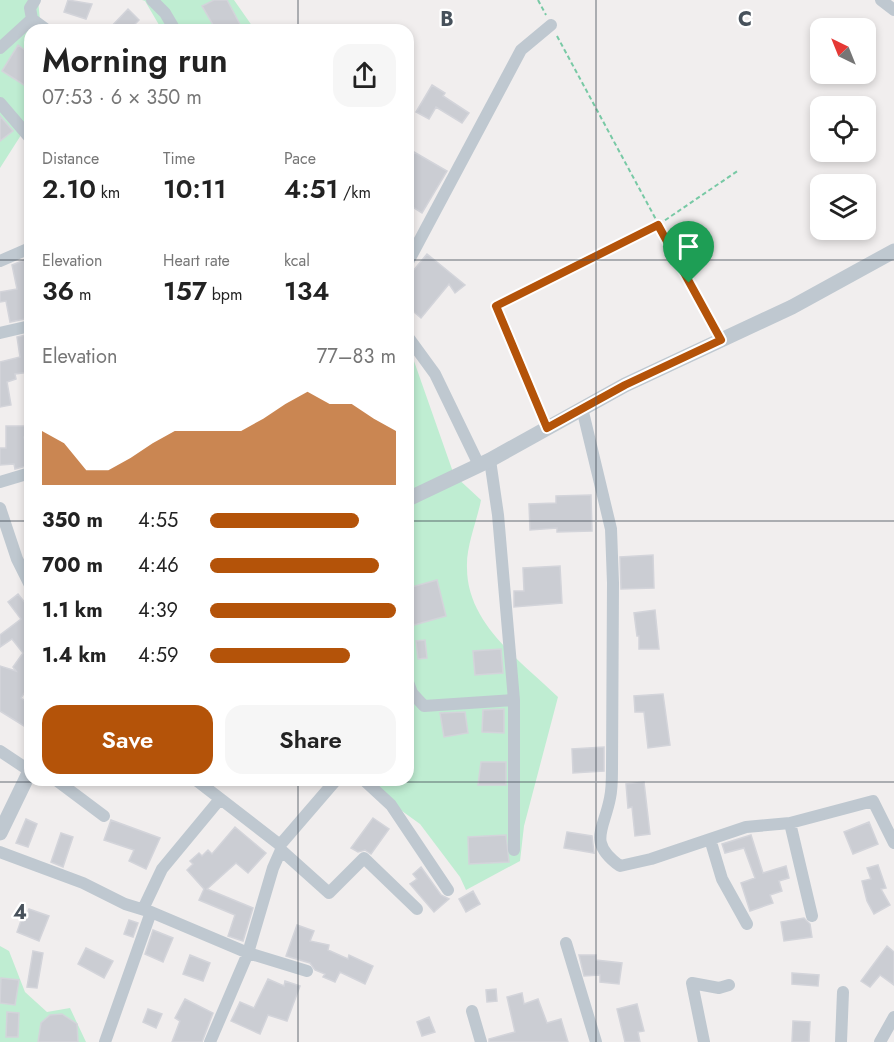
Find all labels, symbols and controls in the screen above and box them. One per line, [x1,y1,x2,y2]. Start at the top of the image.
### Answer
text: B [440,5,454,34]
text: C [738,5,752,34]
north arrow [810,18,876,84]
map controls [810,18,876,240]
text: Morning run [42,37,228,84]
button: share [333,44,396,107]
text: 07:53 · 6 × 350 m [42,83,202,112]
button: locate [810,96,876,162]
text: Distance [42,147,99,170]
text: Time [163,147,195,170]
text: Pace [284,147,316,170]
text: 2.10 [42,170,96,208]
text: 10:11 [163,170,226,208]
text: 4:51 [284,170,338,208]
button: layers [810,174,876,240]
text: km [96,181,120,204]
text: /km [338,181,371,204]
pin [663,221,714,283]
icon: arrive [672,230,705,263]
text: Elevation [42,249,102,272]
text: Heart rate [163,249,230,272]
text: kcal [284,249,310,272]
text: 36 [42,272,74,310]
text: 157 [163,272,207,310]
text: 134 [284,272,330,310]
text: m [74,283,91,306]
text: bpm [207,283,242,306]
text: Elevation [42,342,117,371]
text: 77–83 m [317,342,396,371]
text: 350 m [42,506,103,535]
text: 4:55 [138,506,178,535]
text: 700 m [42,551,103,580]
text: 4:46 [138,551,179,580]
text: 1.1 km [42,596,103,625]
text: 4:39 [138,596,178,625]
text: 1.4 km [42,641,107,670]
text: 4:59 [138,641,178,670]
button: Save [42,705,213,774]
button: Share [225,705,396,774]
text: 4 [13,898,27,927]

